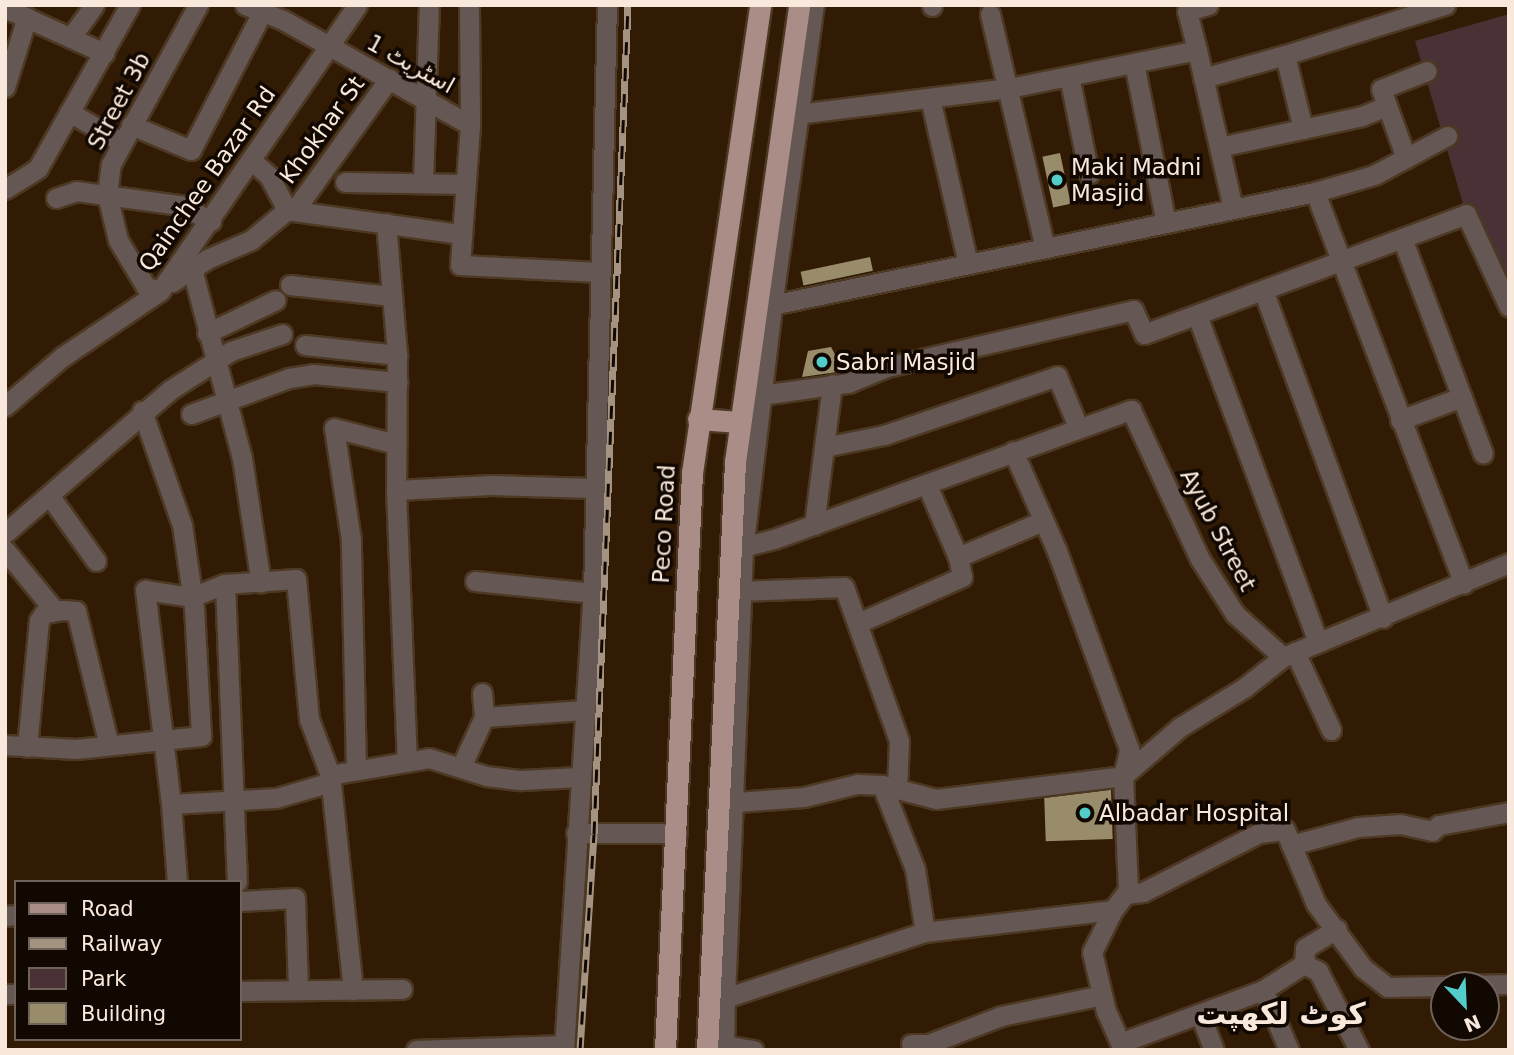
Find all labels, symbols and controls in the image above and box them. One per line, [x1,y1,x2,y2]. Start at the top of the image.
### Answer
street label: اسٹریٹ 1 [362,29,460,99]
street label: Street 3b [82,48,156,154]
street label: Khokhar St [274,71,370,189]
street label: Qainchee Bazar Rd [133,81,281,277]
place label: Maki Madni Masjid [1071,153,1201,207]
marker: Maki Madni Masjid [1049,172,1065,188]
place label: Sabri Masjid [836,348,976,376]
marker: Sabri Masjid [814,354,830,370]
street label: Peco Road [647,464,681,584]
street label: Ayub Street [1174,464,1262,596]
place label: Albadar Hospital [1099,799,1289,827]
marker: Albadar Hospital [1077,805,1093,821]
legend [14,880,242,1041]
text: Road [81,897,134,921]
text: Railway [81,932,162,956]
text: Park [81,967,126,991]
north arrow [1430,971,1500,1041]
district label: کوٹ لکھپت [1196,996,1366,1032]
text: Building [81,1002,166,1026]
text: N [1461,1010,1484,1037]

